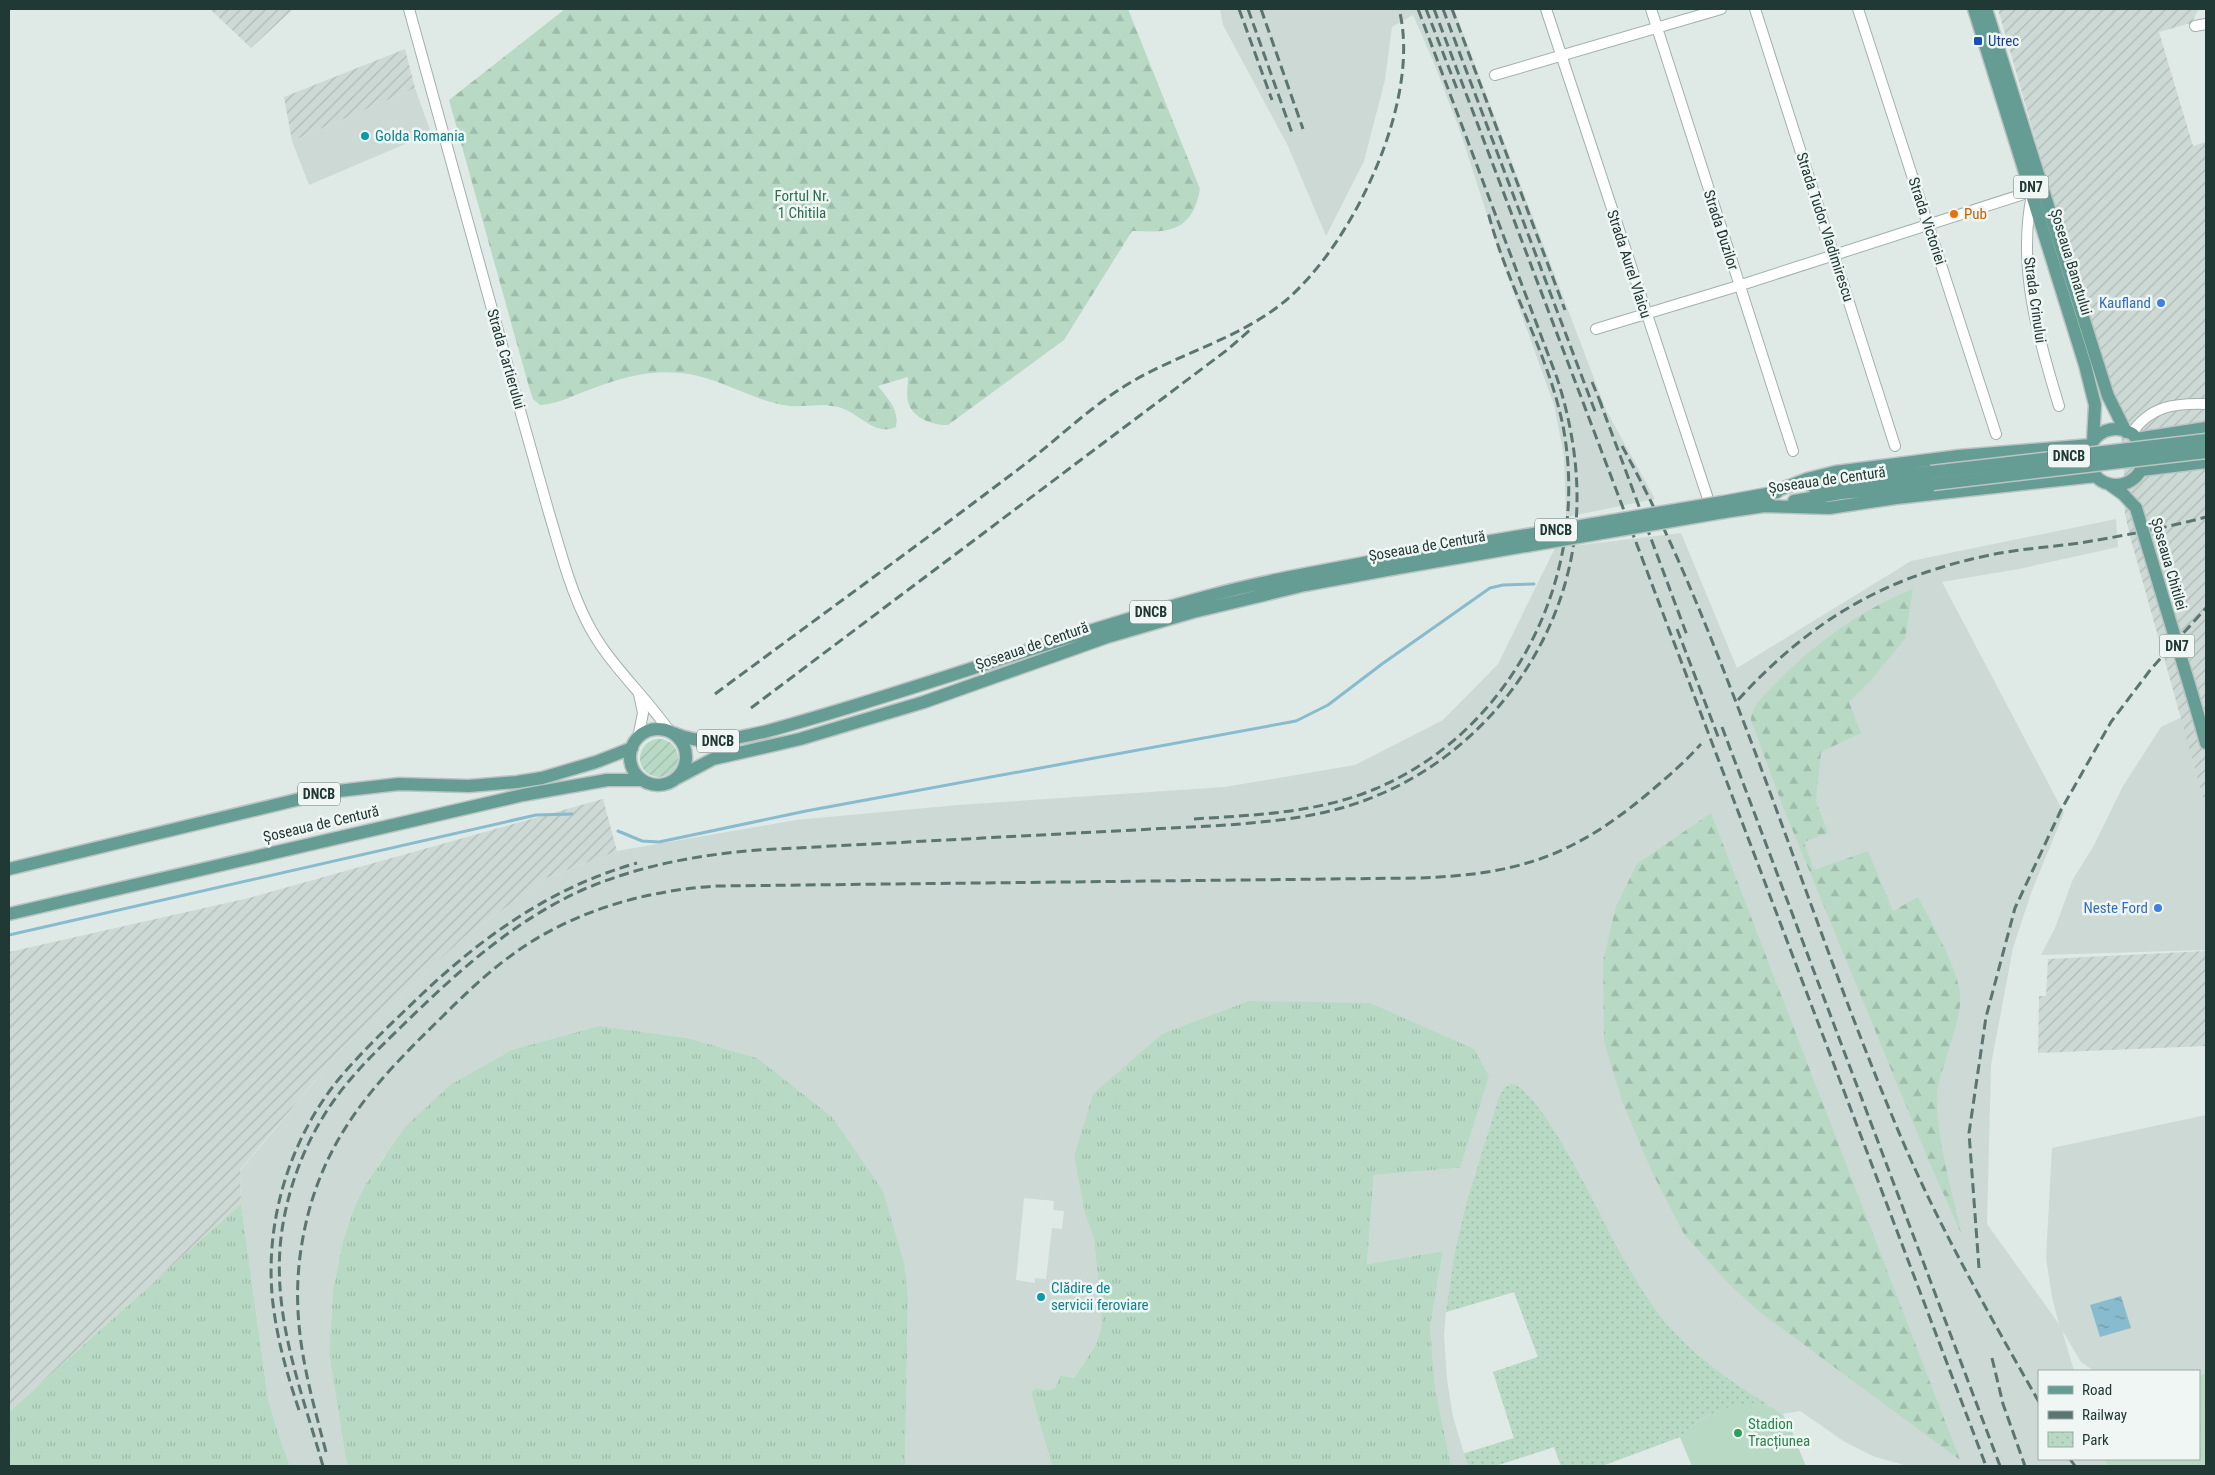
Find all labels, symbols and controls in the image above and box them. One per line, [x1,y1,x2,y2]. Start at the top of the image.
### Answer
place label: Utrec [1988,32,2019,50]
marker: Utrec [1972,35,1984,47]
place label: Golda Romania [375,127,465,145]
marker: Golda Romania [359,130,371,142]
street label: Strada Tudor Vladimirescu [1792,150,1858,304]
street label: Strada Victoriei [1904,175,1950,267]
road number: DN7 [2014,176,2048,198]
park label: Fortul Nr. 1 Chitila [774,187,830,222]
street label: Strada Duzilor [1700,188,1743,273]
place label: Pub [1964,205,1987,223]
street label: Șoseaua Banatului [2046,207,2096,317]
street label: Strada Aurel Vlaicu [1603,208,1655,320]
marker: Pub [1948,208,1960,220]
street label: Strada Crinului [2020,256,2050,344]
place label: Kaufland [2099,294,2151,312]
marker: Kaufland [2155,297,2167,309]
street label: Strada Cartierului [483,307,529,411]
road number: DNCB [2048,444,2090,468]
street label: Șoseaua de Centură [1767,463,1887,497]
street label: Șoseaua Chitilei [2147,516,2191,612]
road number: DNCB [1535,518,1577,542]
street label: Șoseaua de Centură [1367,527,1487,565]
road number: DNCB [1130,600,1172,624]
street label: Șoseaua de Centură [973,618,1091,674]
road number: DN7 [2160,634,2194,658]
road number: DNCB [697,729,739,752]
road number: DNCB [298,782,340,806]
street label: Șoseaua de Centură [261,802,381,846]
place label: Neste Ford [2083,899,2148,917]
marker: Neste Ford [2152,902,2164,914]
place label: Clădire de servicii feroviare [1051,1279,1149,1314]
marker: Clădire de servicii feroviare [1035,1291,1047,1303]
legend [2038,1370,2200,1460]
text: Road [2082,1381,2112,1399]
text: Railway [2082,1406,2127,1424]
place label: Stadion Tracțiunea [1748,1415,1810,1450]
marker: Stadion Tracțiunea [1732,1427,1744,1439]
text: Park [2082,1431,2109,1449]

